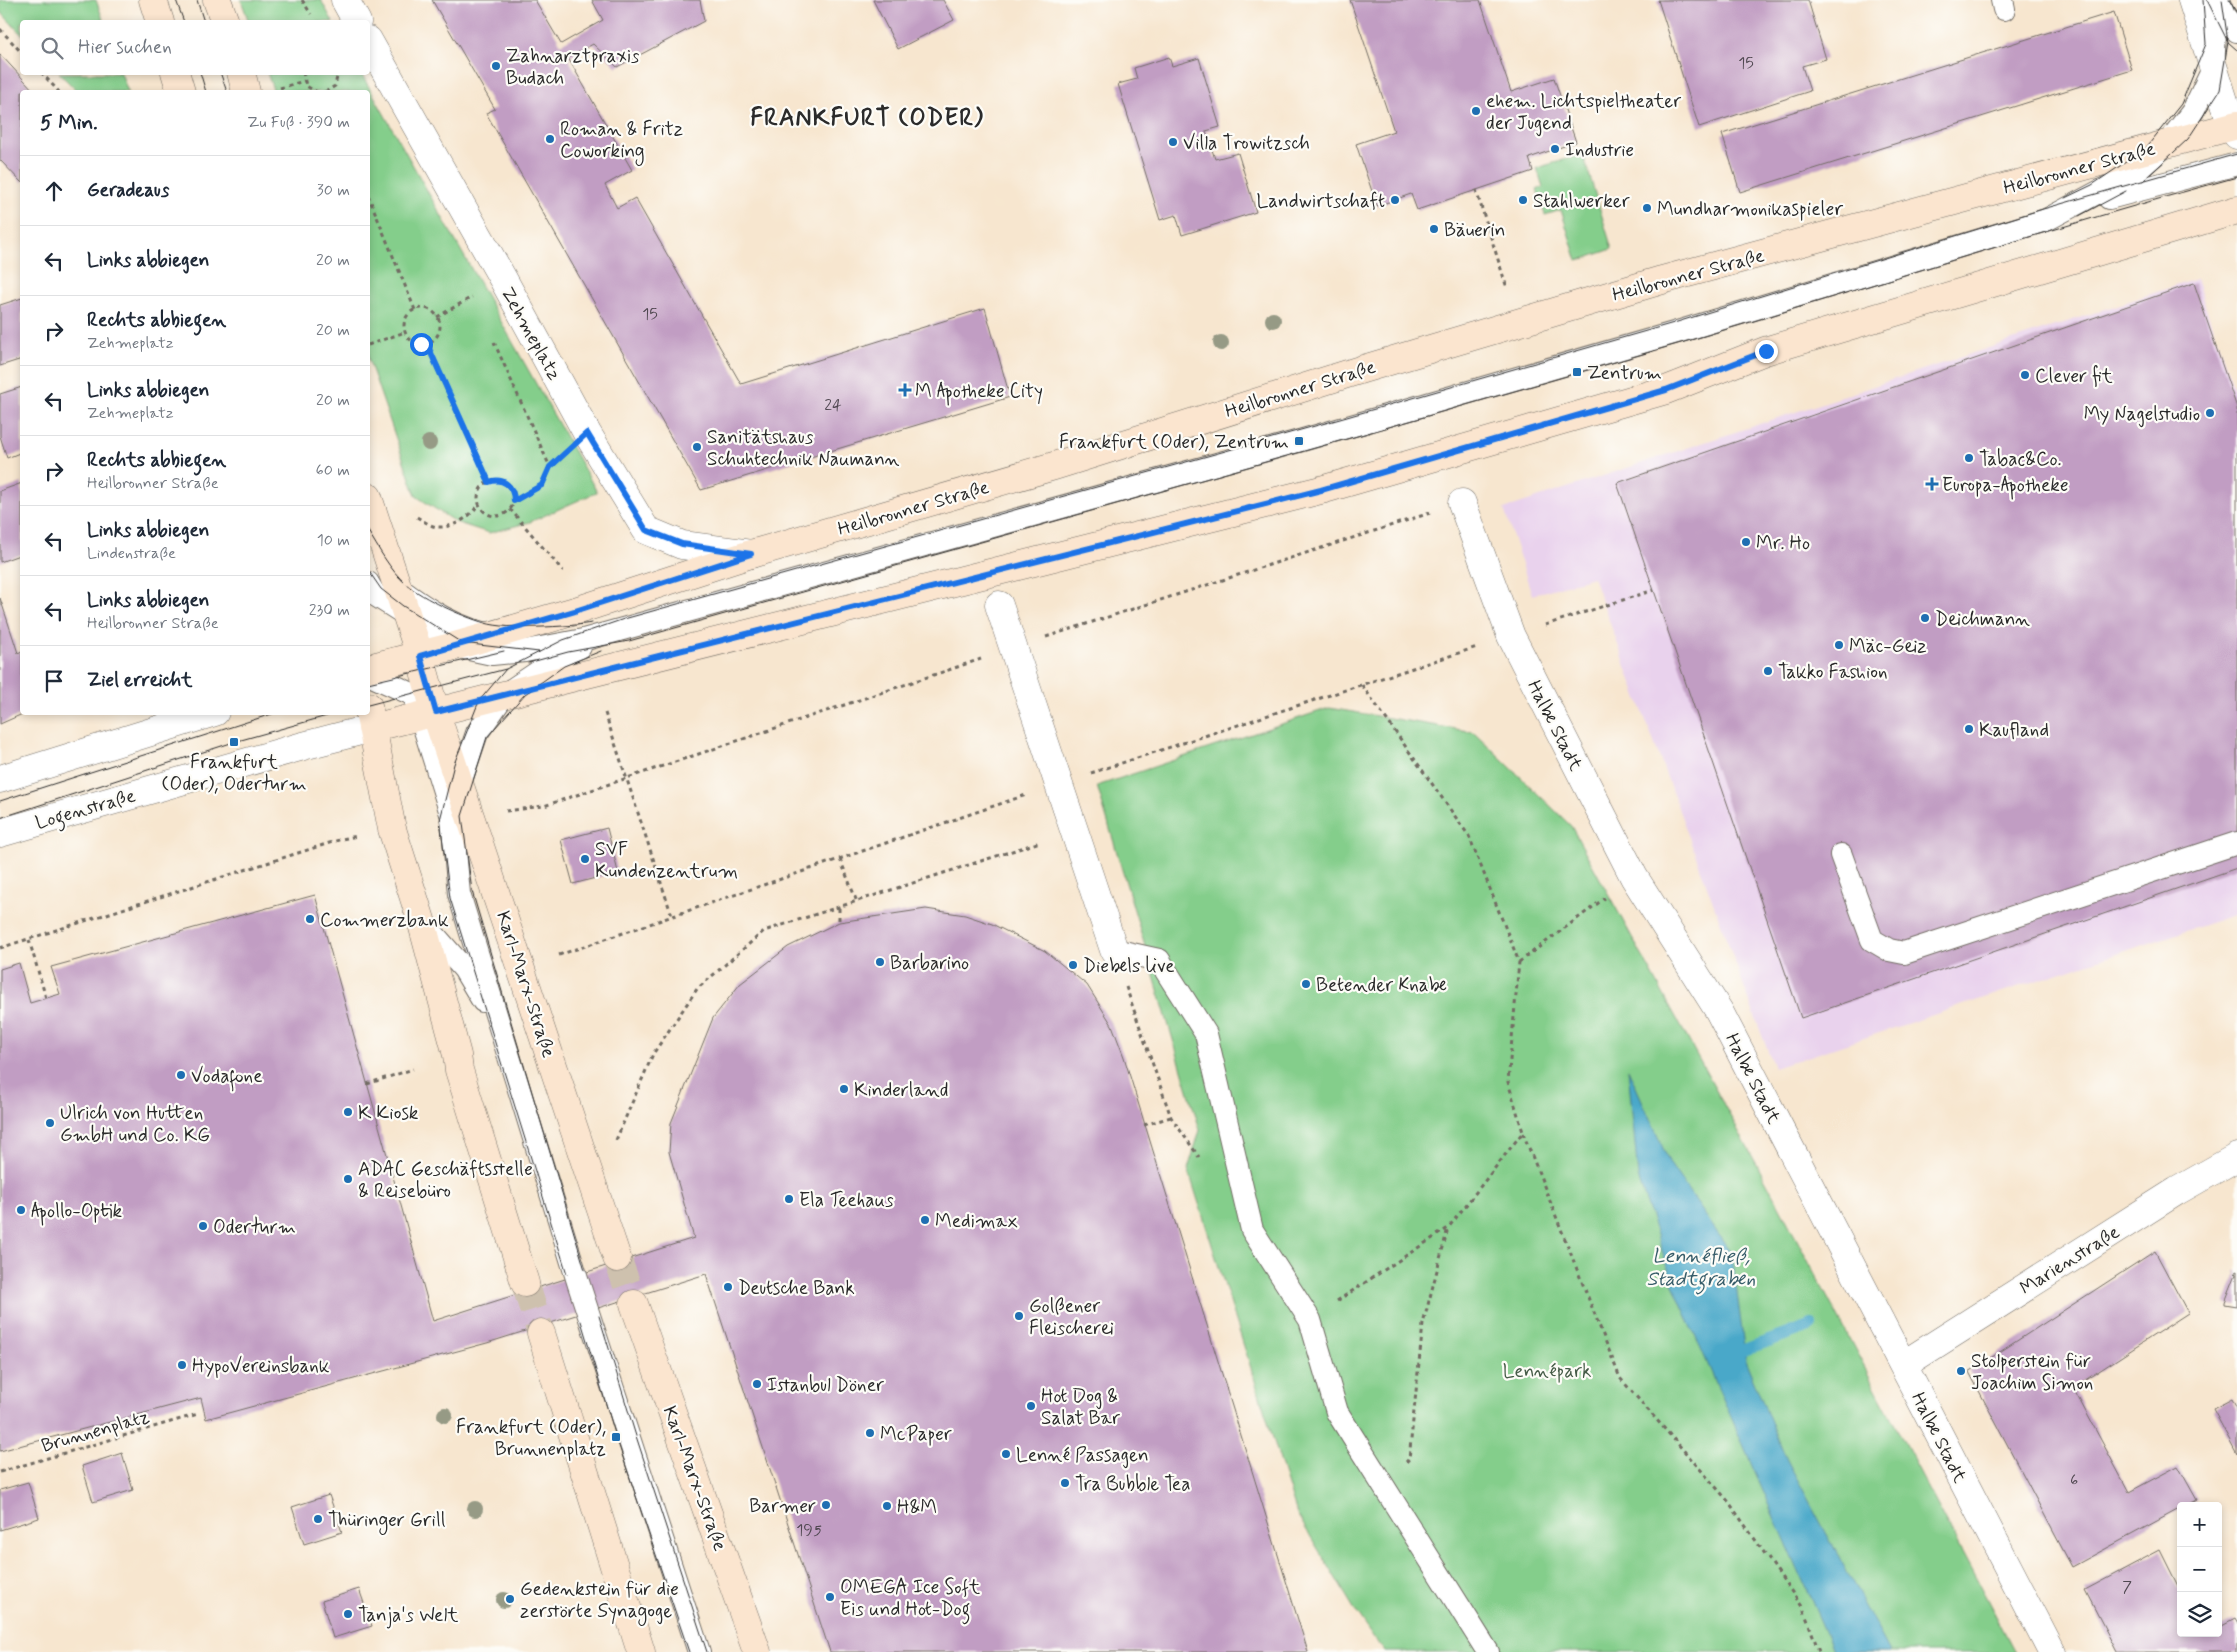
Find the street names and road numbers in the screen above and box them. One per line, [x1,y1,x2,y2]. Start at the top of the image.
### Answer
street label: Heilbronner Straße [2001,136,2158,201]
street label: Heilbronner Straße [1610,243,1767,308]
street label: Zehmeplatz [495,283,567,385]
street label: Heilbronner Straße [1222,355,1379,424]
street label: Heilbronner Straße [835,475,992,542]
street label: Halbe Stadt [1521,676,1588,775]
street label: Logenstraße [33,783,139,839]
street label: Karl-Marx-Straße [490,908,561,1061]
street label: Halbe Stadt [1719,1029,1786,1128]
street label: Marienstraße [2015,1220,2124,1301]
street label: Halbe Stadt [1905,1388,1972,1487]
street label: Karl-Marx-Straße [657,1403,732,1555]
street label: Brunnenplatz [38,1404,153,1459]

